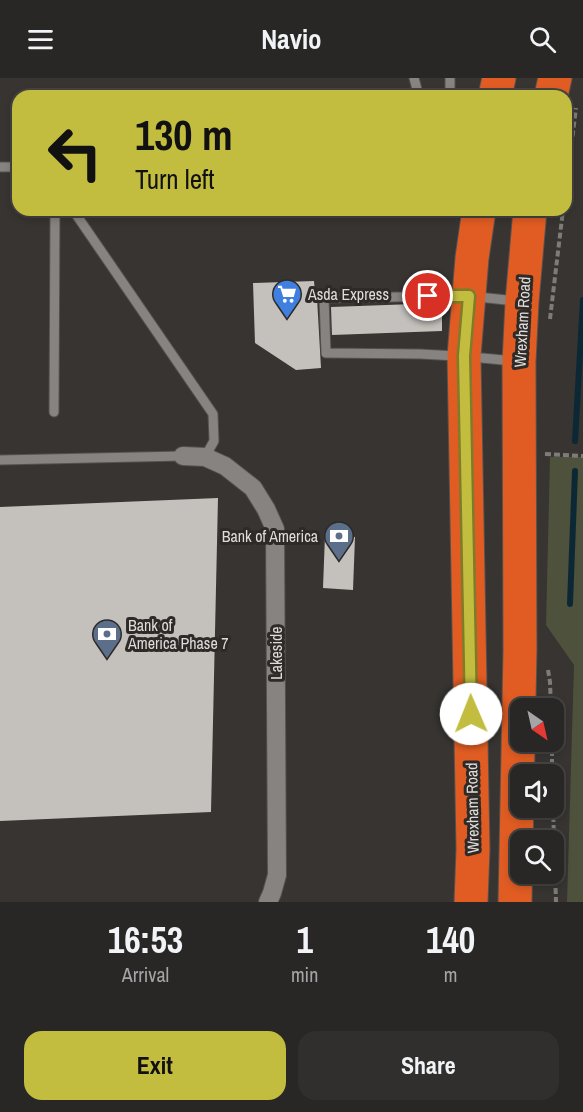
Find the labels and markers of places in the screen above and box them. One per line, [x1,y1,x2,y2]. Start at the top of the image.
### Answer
pin [402,270,453,321]
supermarket icon: Asda Express [271,278,303,320]
place label: Asda Express [307,283,389,305]
bank icon: Bank of America [323,520,355,562]
place label: Bank of America [222,525,319,547]
place label: Bank of America Phase 7 [127,614,229,654]
bank icon: Bank of America Phase 7 [91,618,123,660]

